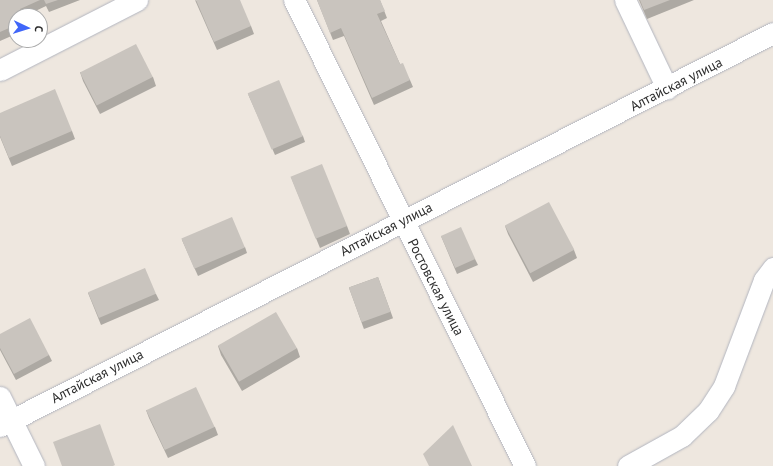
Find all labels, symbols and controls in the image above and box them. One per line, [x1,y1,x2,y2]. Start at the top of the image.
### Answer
north arrow [8,8,48,48]
text: С [32,25,46,32]
street label: Алтайская улица [627,54,725,114]
street label: Алтайская улица [337,199,435,259]
street label: Ростовская улица [404,236,468,338]
street label: Алтайская улица [48,346,146,406]

